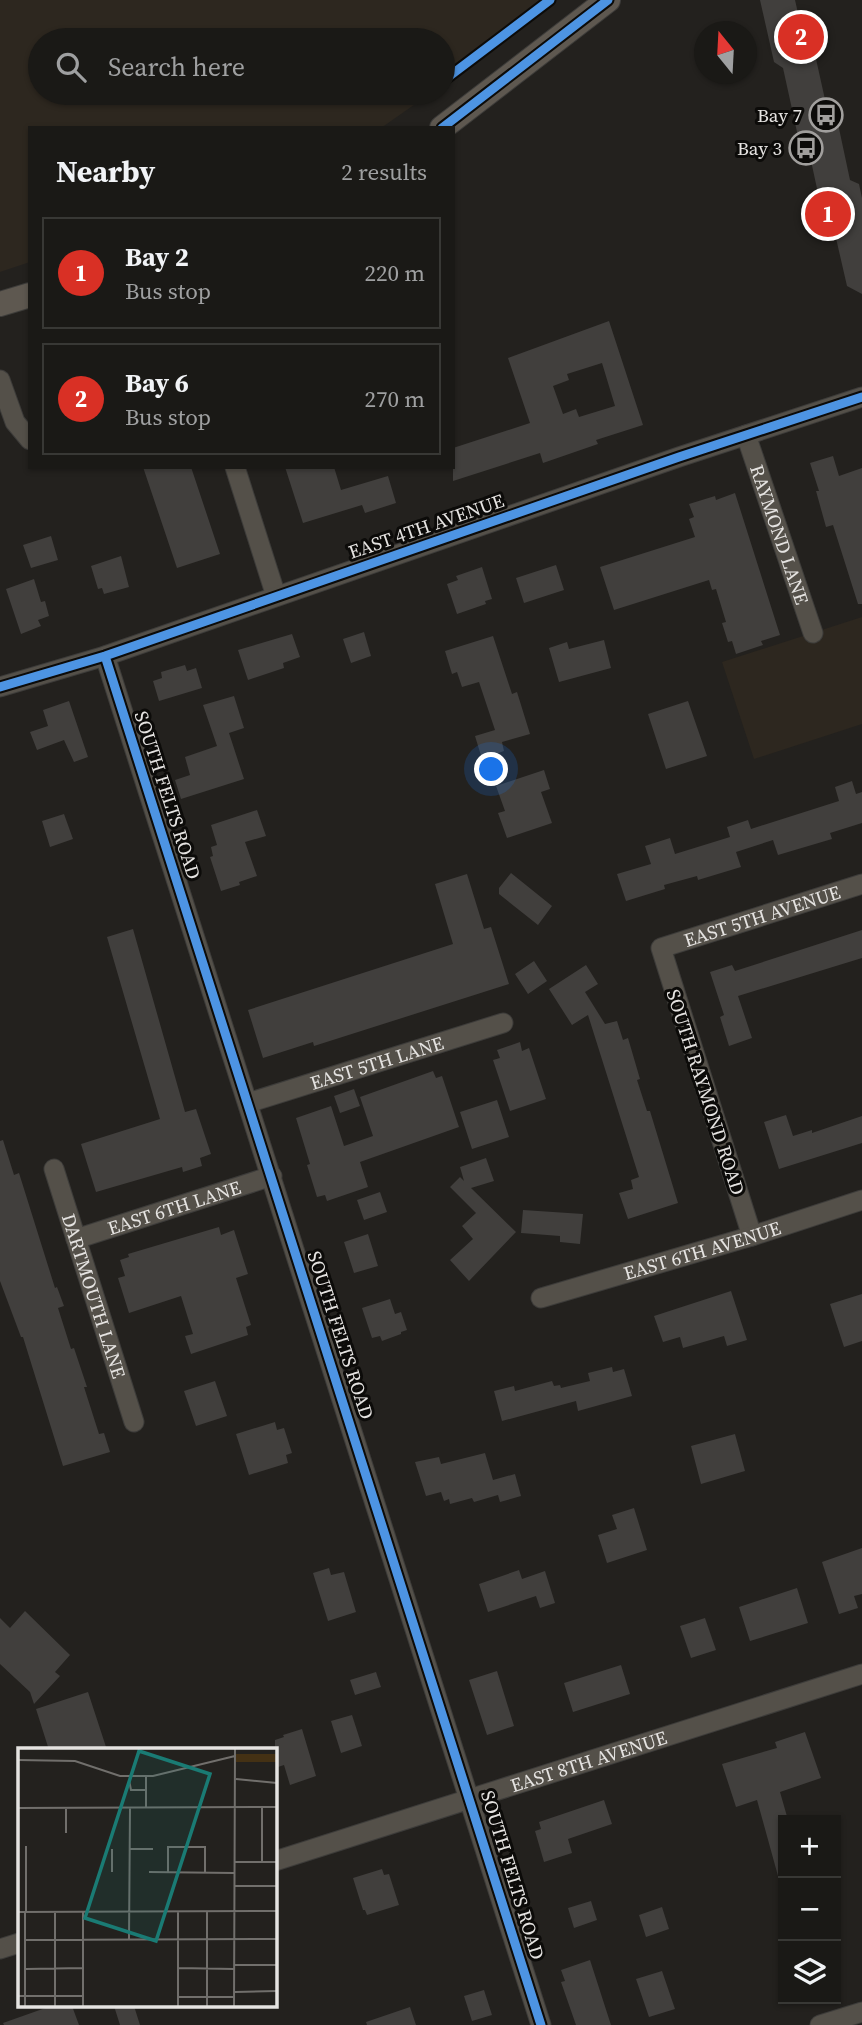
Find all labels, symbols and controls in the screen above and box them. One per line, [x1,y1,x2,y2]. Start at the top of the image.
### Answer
pin: 2 [778,11,824,63]
north arrow [694,21,757,84]
search box [28,28,455,105]
icon: search [52,48,90,86]
text: Search here [108,49,245,85]
bus stop icon: Bay 7 [807,96,845,134]
place label: Bay 7 [757,102,802,128]
bus stop icon: Bay 3 [787,129,825,167]
place label: Bay 3 [737,135,782,161]
text: Nearby [56,151,155,192]
text: 2 results [341,156,427,188]
pin: 1 [805,188,851,240]
text: Bay 2 [125,239,189,275]
text: 1 [75,257,87,289]
text: 220 m [364,257,425,289]
text: Bus stop [125,275,211,307]
text: Bay 6 [125,365,189,401]
text: 2 [75,383,87,415]
text: 270 m [364,383,425,415]
text: Bus stop [125,401,211,433]
street label: RAYMOND LANE [744,461,815,608]
street label: EAST 4TH AVENUE [345,487,507,565]
street label: SOUTH FELTS ROAD [129,707,207,883]
your location [474,752,508,786]
street label: EAST 5TH AVENUE [680,879,844,953]
street label: SOUTH RAYMOND ROAD [660,986,752,1198]
street label: EAST 5TH LANE [307,1029,447,1096]
street label: EAST 6TH LANE [104,1174,244,1241]
street label: DARTMOUTH LANE [56,1210,132,1381]
street label: EAST 6TH AVENUE [620,1214,784,1286]
street label: SOUTH FELTS ROAD [302,1247,380,1423]
street label: EAST 8TH AVENUE [507,1724,670,1798]
inset map [18,1748,276,2008]
street label: SOUTH FELTS ROAD [475,1787,551,1963]
map controls [778,1815,841,2004]
button: + [778,1815,841,1878]
button: − [778,1878,841,1941]
button: layers [778,1941,841,2004]

